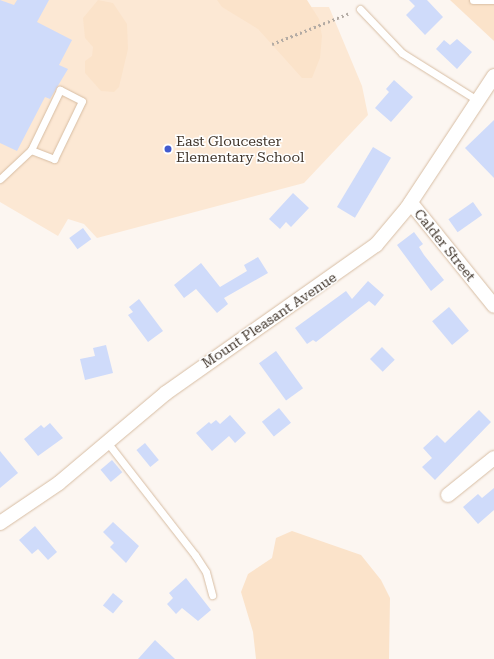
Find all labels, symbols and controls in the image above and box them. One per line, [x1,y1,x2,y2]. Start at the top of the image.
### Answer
place label: East Gloucester Elementary School [176,133,304,166]
marker: East Gloucester Elementary School [163,144,173,154]
street label: Calder Street [411,205,479,285]
street label: Mount Pleasant Avenue [198,269,340,371]

